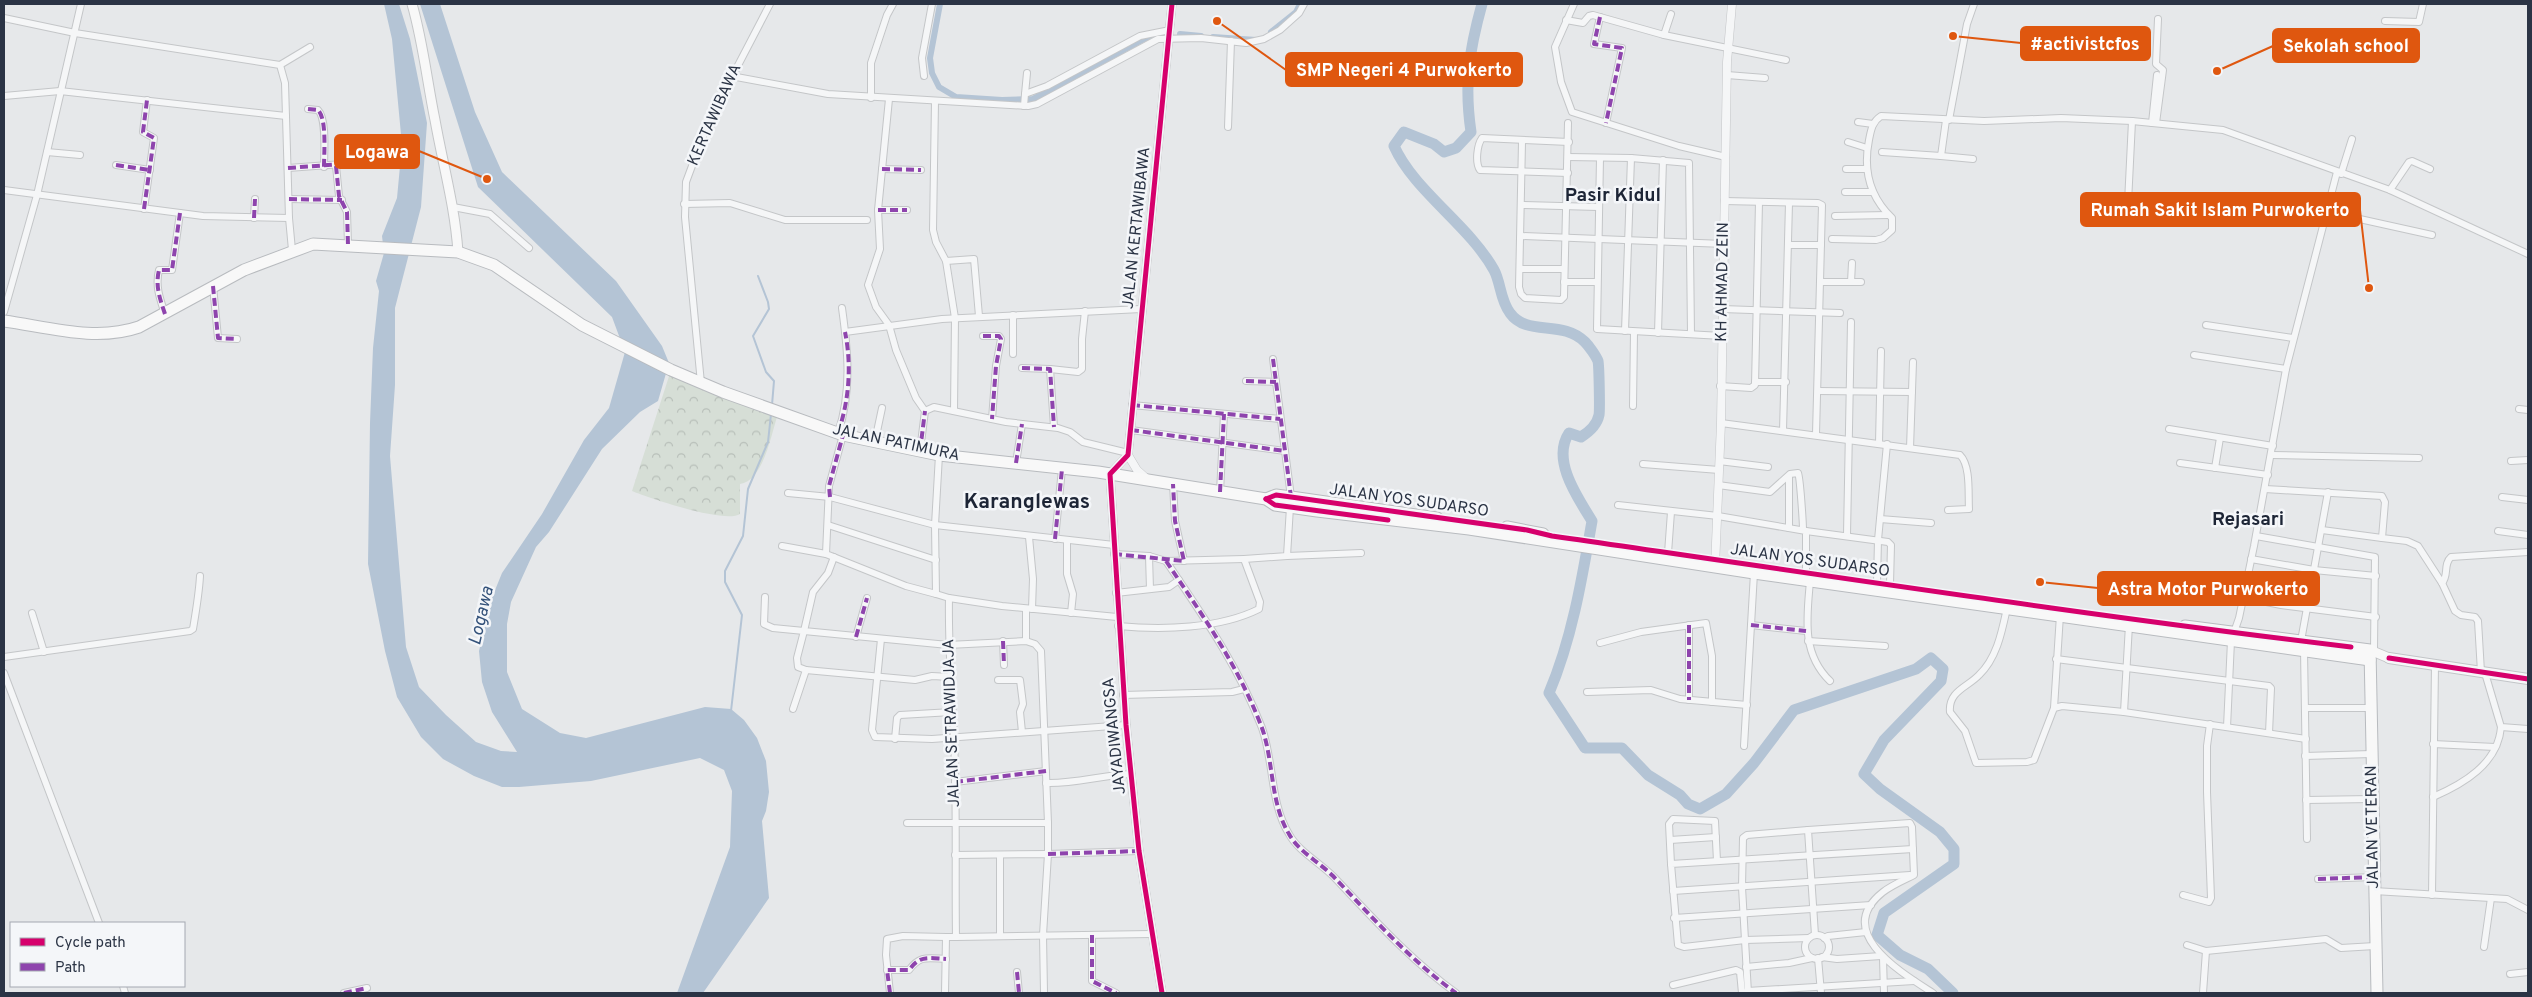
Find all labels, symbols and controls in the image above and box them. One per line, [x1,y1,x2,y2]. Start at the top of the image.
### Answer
callout: #activistcfos [2021,27,2150,60]
callout: Sekolah school [2273,29,2419,62]
text: #activistcfos [2030,34,2140,57]
text: Sekolah school [2283,36,2409,59]
callout: SMP Negeri 4 Purwokerto [1286,53,1522,86]
text: SMP Negeri 4 Purwokerto [1296,60,1512,83]
street label: KERTAWIBAWA [684,61,746,169]
callout: Logawa [335,135,419,168]
text: Logawa [345,142,409,165]
street label: JALAN KERTAWIBAWA [1119,146,1155,310]
district label: Pasir Kidul [1565,184,1661,208]
callout: Rumah Sakit Islam Purwokerto [2081,193,2360,226]
text: Rumah Sakit Islam Purwokerto [2090,200,2350,223]
street label: KH AHMAD ZEIN [1712,222,1734,342]
street label: JALAN PATIMURA [830,420,962,466]
street label: JALAN YOS SUDARSO [1328,480,1490,522]
district label: Karanglewas [964,489,1090,516]
district label: Rejasari [2212,508,2284,532]
street label: JALAN YOS SUDARSO [1729,540,1891,582]
callout: Astra Motor Purwokerto [2098,572,2319,605]
text: Astra Motor Purwokerto [2108,579,2308,602]
water label: Logawa [464,584,500,648]
street label: JALAN SETRAWIDJAJA [939,638,965,808]
street label: JAYADIWANGSA [1099,676,1131,795]
street label: JALAN VETERAN [2362,765,2384,889]
legend [10,922,185,987]
text: Cycle path [55,934,126,953]
text: Path [55,959,86,978]

